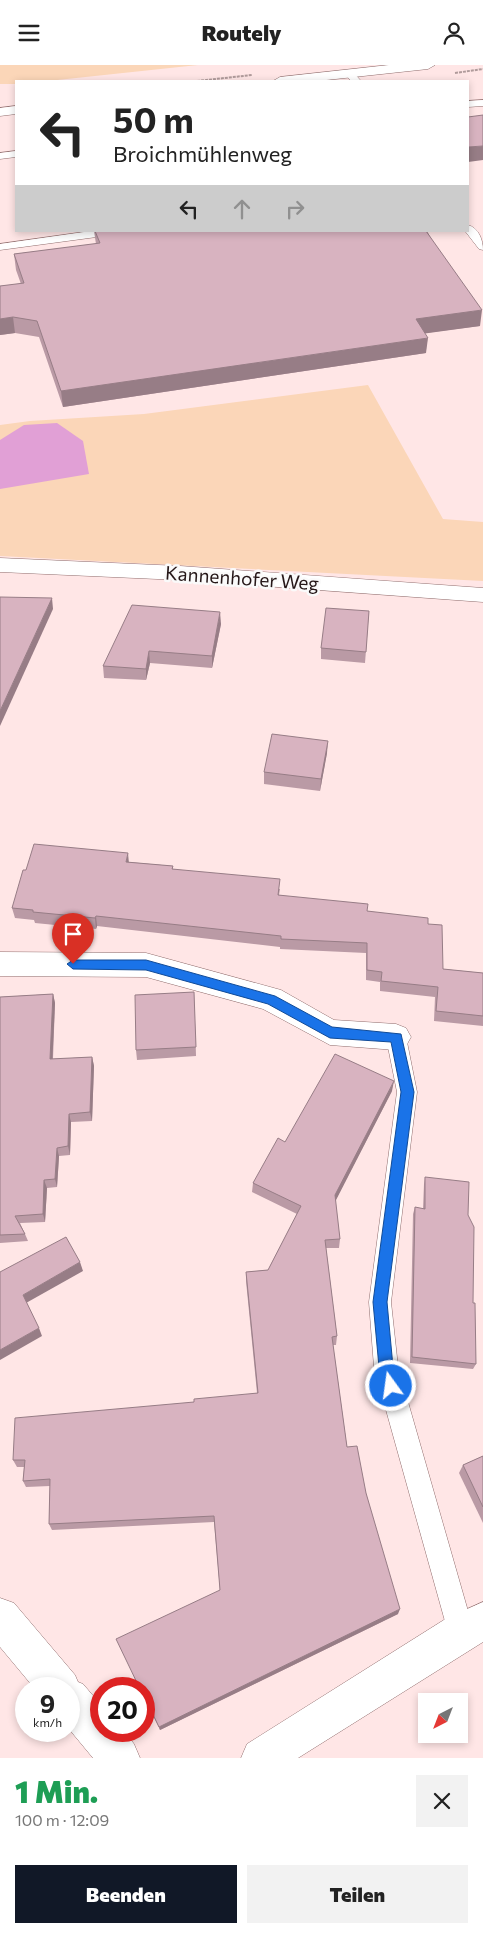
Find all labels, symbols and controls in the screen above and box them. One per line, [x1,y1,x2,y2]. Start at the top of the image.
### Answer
icon: menu [15,19,43,47]
text: Routely [201,19,282,46]
icon: person [440,19,468,47]
text: 50 m [113,97,194,140]
icon: left [30,100,95,165]
text: Broichmühlenweg [113,140,292,167]
icon: left [175,195,203,223]
icon: ahead [228,195,256,223]
icon: right [281,195,309,223]
street label: Kannenhofer Weg [164,561,320,594]
pin [52,913,94,964]
icon: arrive [59,920,87,948]
position arrow [364,1359,416,1411]
speed limit sign: 20 [90,1677,155,1742]
text: 9 [40,1688,55,1718]
north arrow [418,1693,468,1743]
map controls [418,1693,468,1743]
text: km/h [33,1715,62,1729]
text: 1 Min. [15,1772,98,1809]
button: close [416,1775,468,1827]
text: 100 m · 12:09 [15,1810,109,1829]
button: Beenden [15,1865,237,1923]
button: Teilen [247,1865,468,1923]

